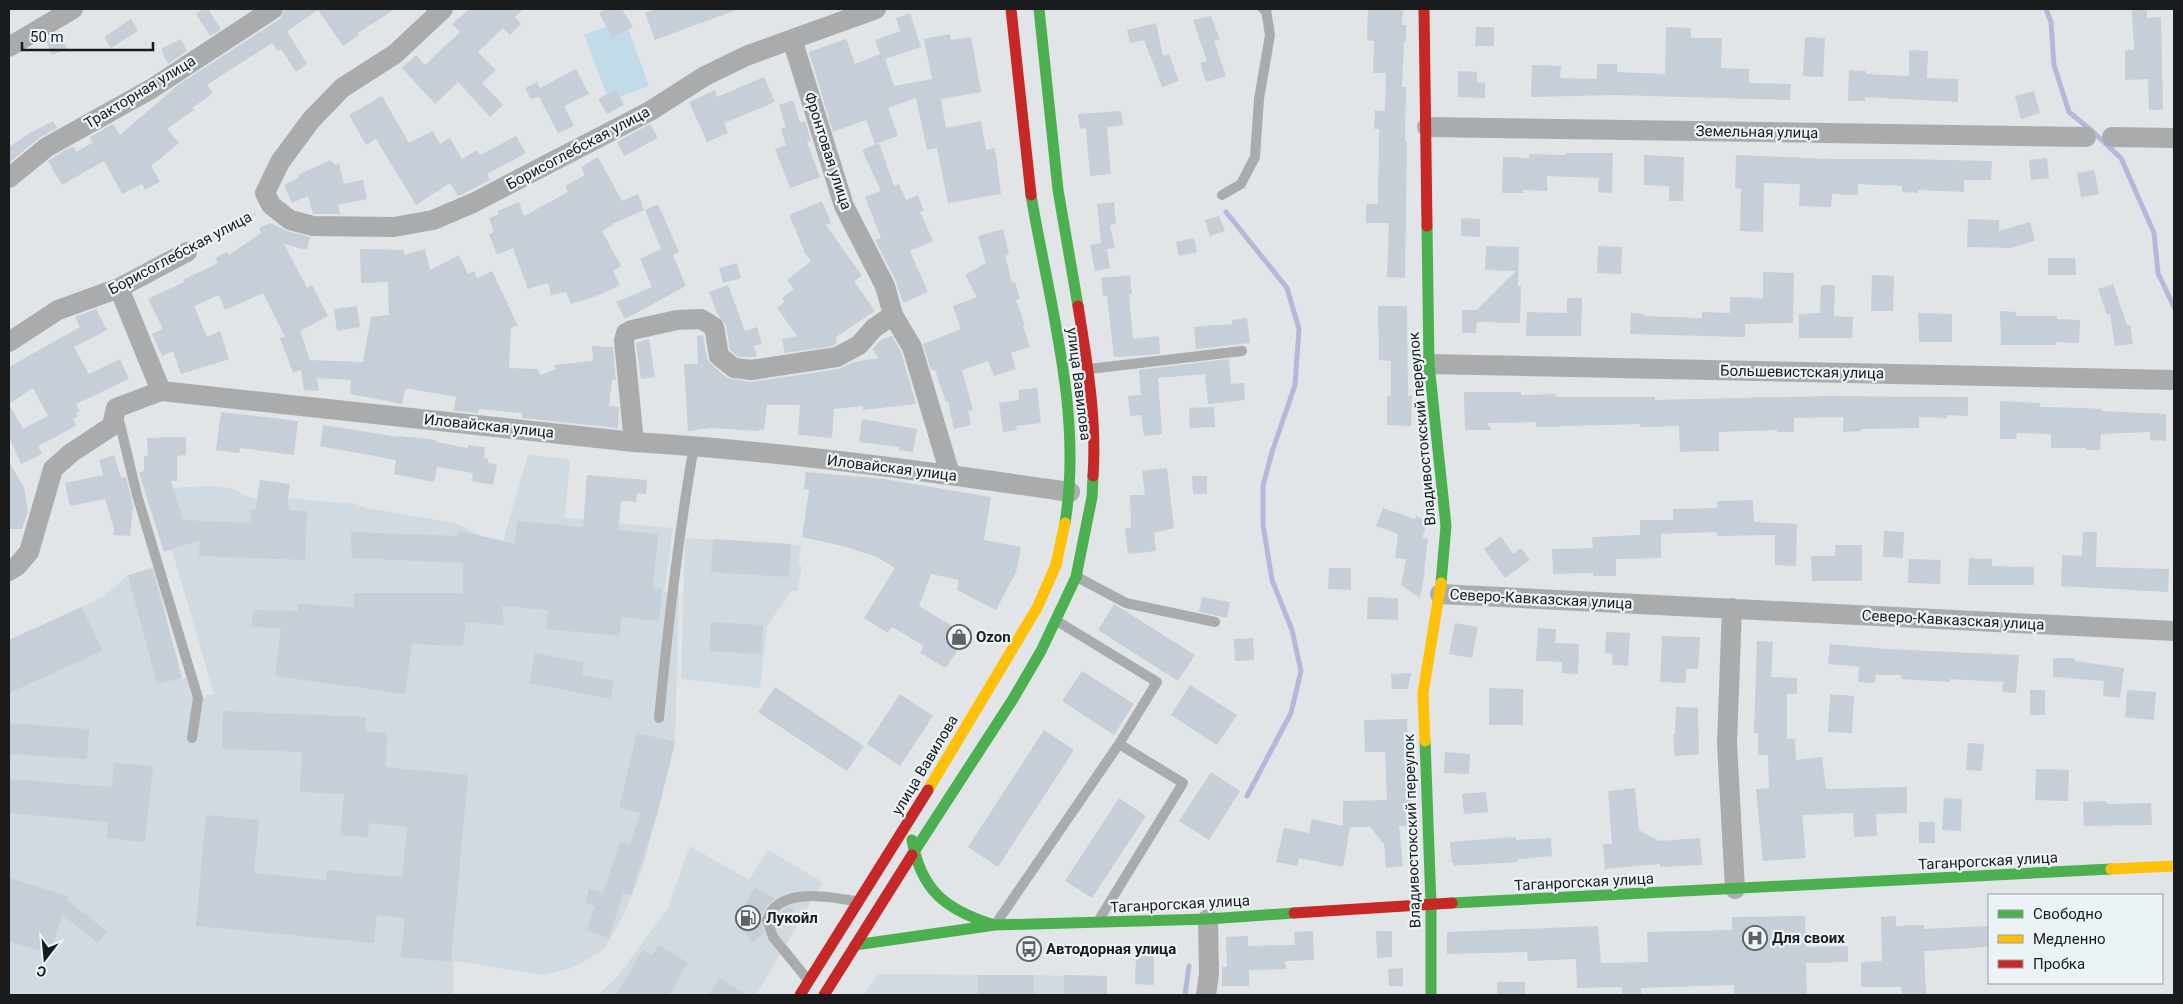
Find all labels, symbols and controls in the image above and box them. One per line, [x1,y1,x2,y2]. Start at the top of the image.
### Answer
scale bar [22,20,154,52]
text: 50 m [30,28,64,46]
street label: Тракторная улица [81,52,199,132]
street label: Фронтовая улица [801,90,855,212]
street label: Борисоглебская улица [503,103,653,193]
street label: Земельная улица [1696,122,1818,142]
street label: Борисоглебская улица [105,208,255,298]
street label: улица Вавилова [1063,327,1095,441]
street label: Владивостокский переулок [1405,331,1439,527]
street label: Большевистская улица [1720,362,1884,382]
street label: Иловайская улица [423,410,555,442]
street label: Иловайская улица [826,451,958,485]
street label: Северо-Кавказская улица [1449,585,1633,613]
street label: Северо-Кавказская улица [1861,606,2045,634]
shop icon: Ozon [946,624,972,650]
place label: Ozon [976,628,1011,646]
street label: улица Вавилова [888,712,962,818]
street label: Владивостокский переулок [1400,734,1424,928]
street label: Таганрогская улица [1918,848,2058,874]
street label: Таганрогская улица [1514,869,1654,895]
street label: Таганрогская улица [1110,891,1250,917]
legend [1988,894,2163,984]
fuel station icon: Лукойл [735,905,761,931]
text: Свободно [2033,905,2102,923]
place label: Лукойл [766,909,818,927]
hospital icon: Для своих [1742,925,1768,951]
place label: Для своих [1772,929,1845,947]
text: Медленно [2033,930,2106,948]
north arrow [20,934,70,984]
bus stop icon: Автодорная улица [1016,936,1042,962]
place label: Автодорная улица [1046,940,1176,958]
text: Пробка [2033,955,2085,973]
text: С [35,963,48,980]

